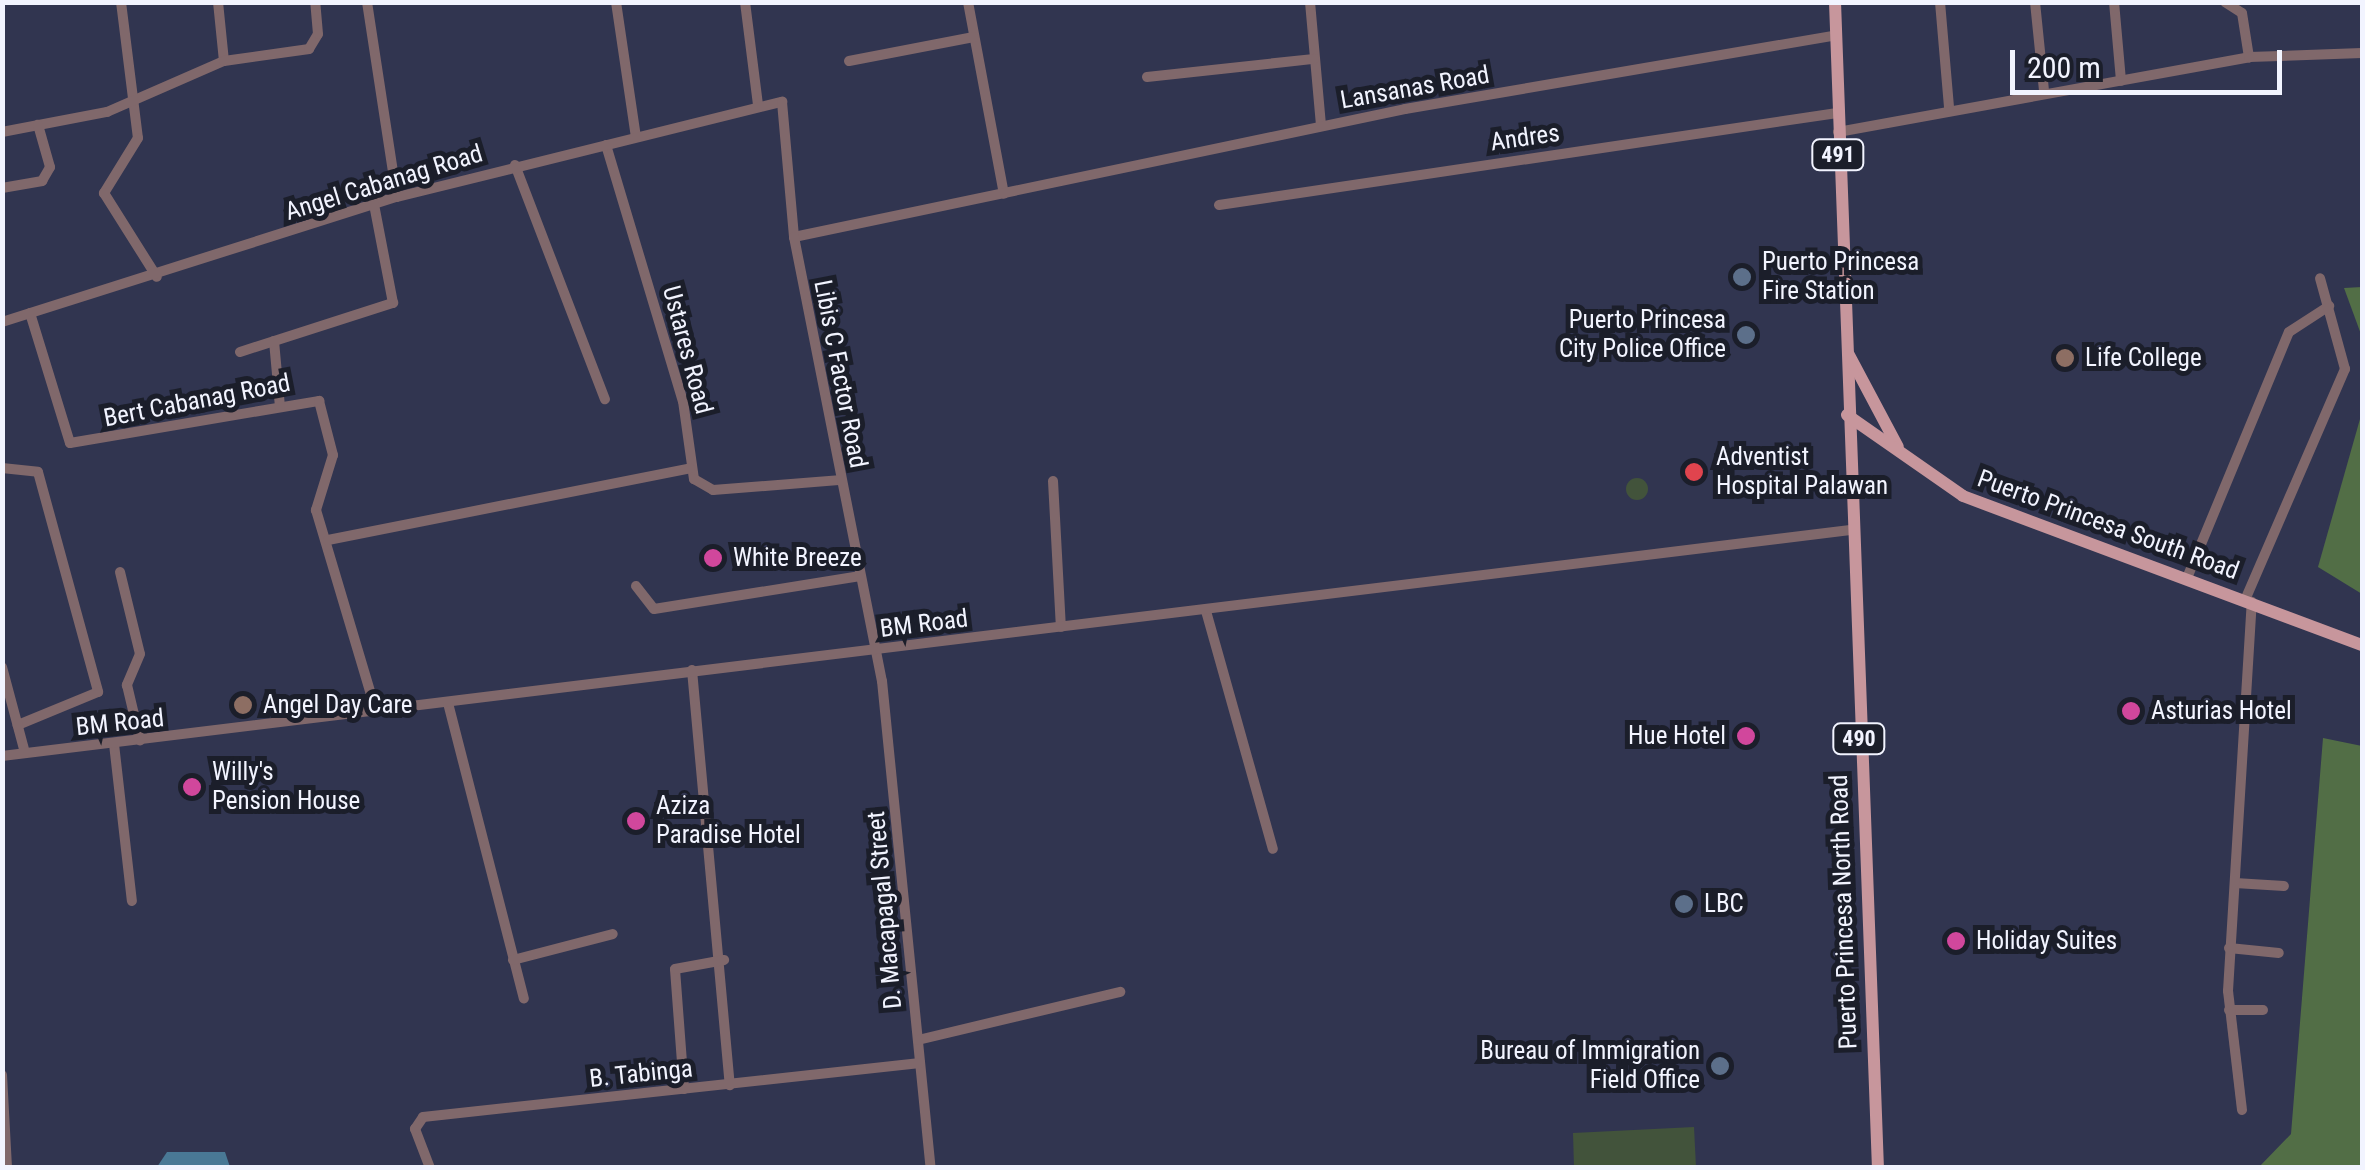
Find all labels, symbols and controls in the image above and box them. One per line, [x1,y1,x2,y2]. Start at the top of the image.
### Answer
scale bar [2015,30,2288,92]
text: 200 m [2027,50,2101,85]
street label: Lansanas Road [1338,60,1492,116]
street label: Andres [1489,118,1561,158]
road number: 491 [1810,138,1866,172]
street label: Angel Cabanag Road [282,139,486,227]
place label: Puerto Princesa Fire Station [1762,248,1919,307]
marker: Puerto Princesa Fire Station [1731,266,1753,288]
street label: Libis C Factor Road [807,277,873,471]
street label: Ustares Road [656,283,718,417]
place label: Puerto Princesa City Police Office [1559,306,1726,365]
marker: Puerto Princesa City Police Office [1735,324,1757,346]
place label: Life College [2085,343,2202,373]
marker: Life College [2054,347,2076,369]
street label: Bert Cabanag Road [101,368,293,434]
place label: Adventist Hospital Palawan [1716,443,1888,502]
marker: Adventist Hospital Palawan [1681,459,1707,485]
street label: Puerto Princesa South Road [1973,464,2243,586]
place label: White Breeze [733,543,862,573]
marker: White Breeze [702,547,724,569]
street label: BM Road [878,604,970,644]
place label: Angel Day Care [263,690,413,720]
marker: Angel Day Care [232,694,254,716]
place label: Asturias Hotel [2151,696,2292,726]
marker: Asturias Hotel [2120,700,2142,722]
street label: BM Road [74,703,166,743]
place label: Hue Hotel [1628,721,1726,751]
road number: 490 [1832,722,1886,756]
marker: Hue Hotel [1735,725,1757,747]
place label: Willy's Pension House [212,758,360,817]
street label: Puerto Princesa North Road [1824,774,1864,1050]
marker: Willy's Pension House [181,776,203,798]
place label: Aziza Paradise Hotel [656,792,801,851]
marker: Aziza Paradise Hotel [625,810,647,832]
street label: D. Macapagal Street [861,810,909,1010]
place label: LBC [1704,889,1744,919]
marker: LBC [1673,893,1695,915]
place label: Holiday Suites [1976,926,2117,956]
marker: Holiday Suites [1945,930,1967,952]
place label: Bureau of Immigration Field Office [1480,1037,1700,1096]
street label: B. Tabinga [588,1054,694,1094]
marker: Bureau of Immigration Field Office [1709,1055,1731,1077]

